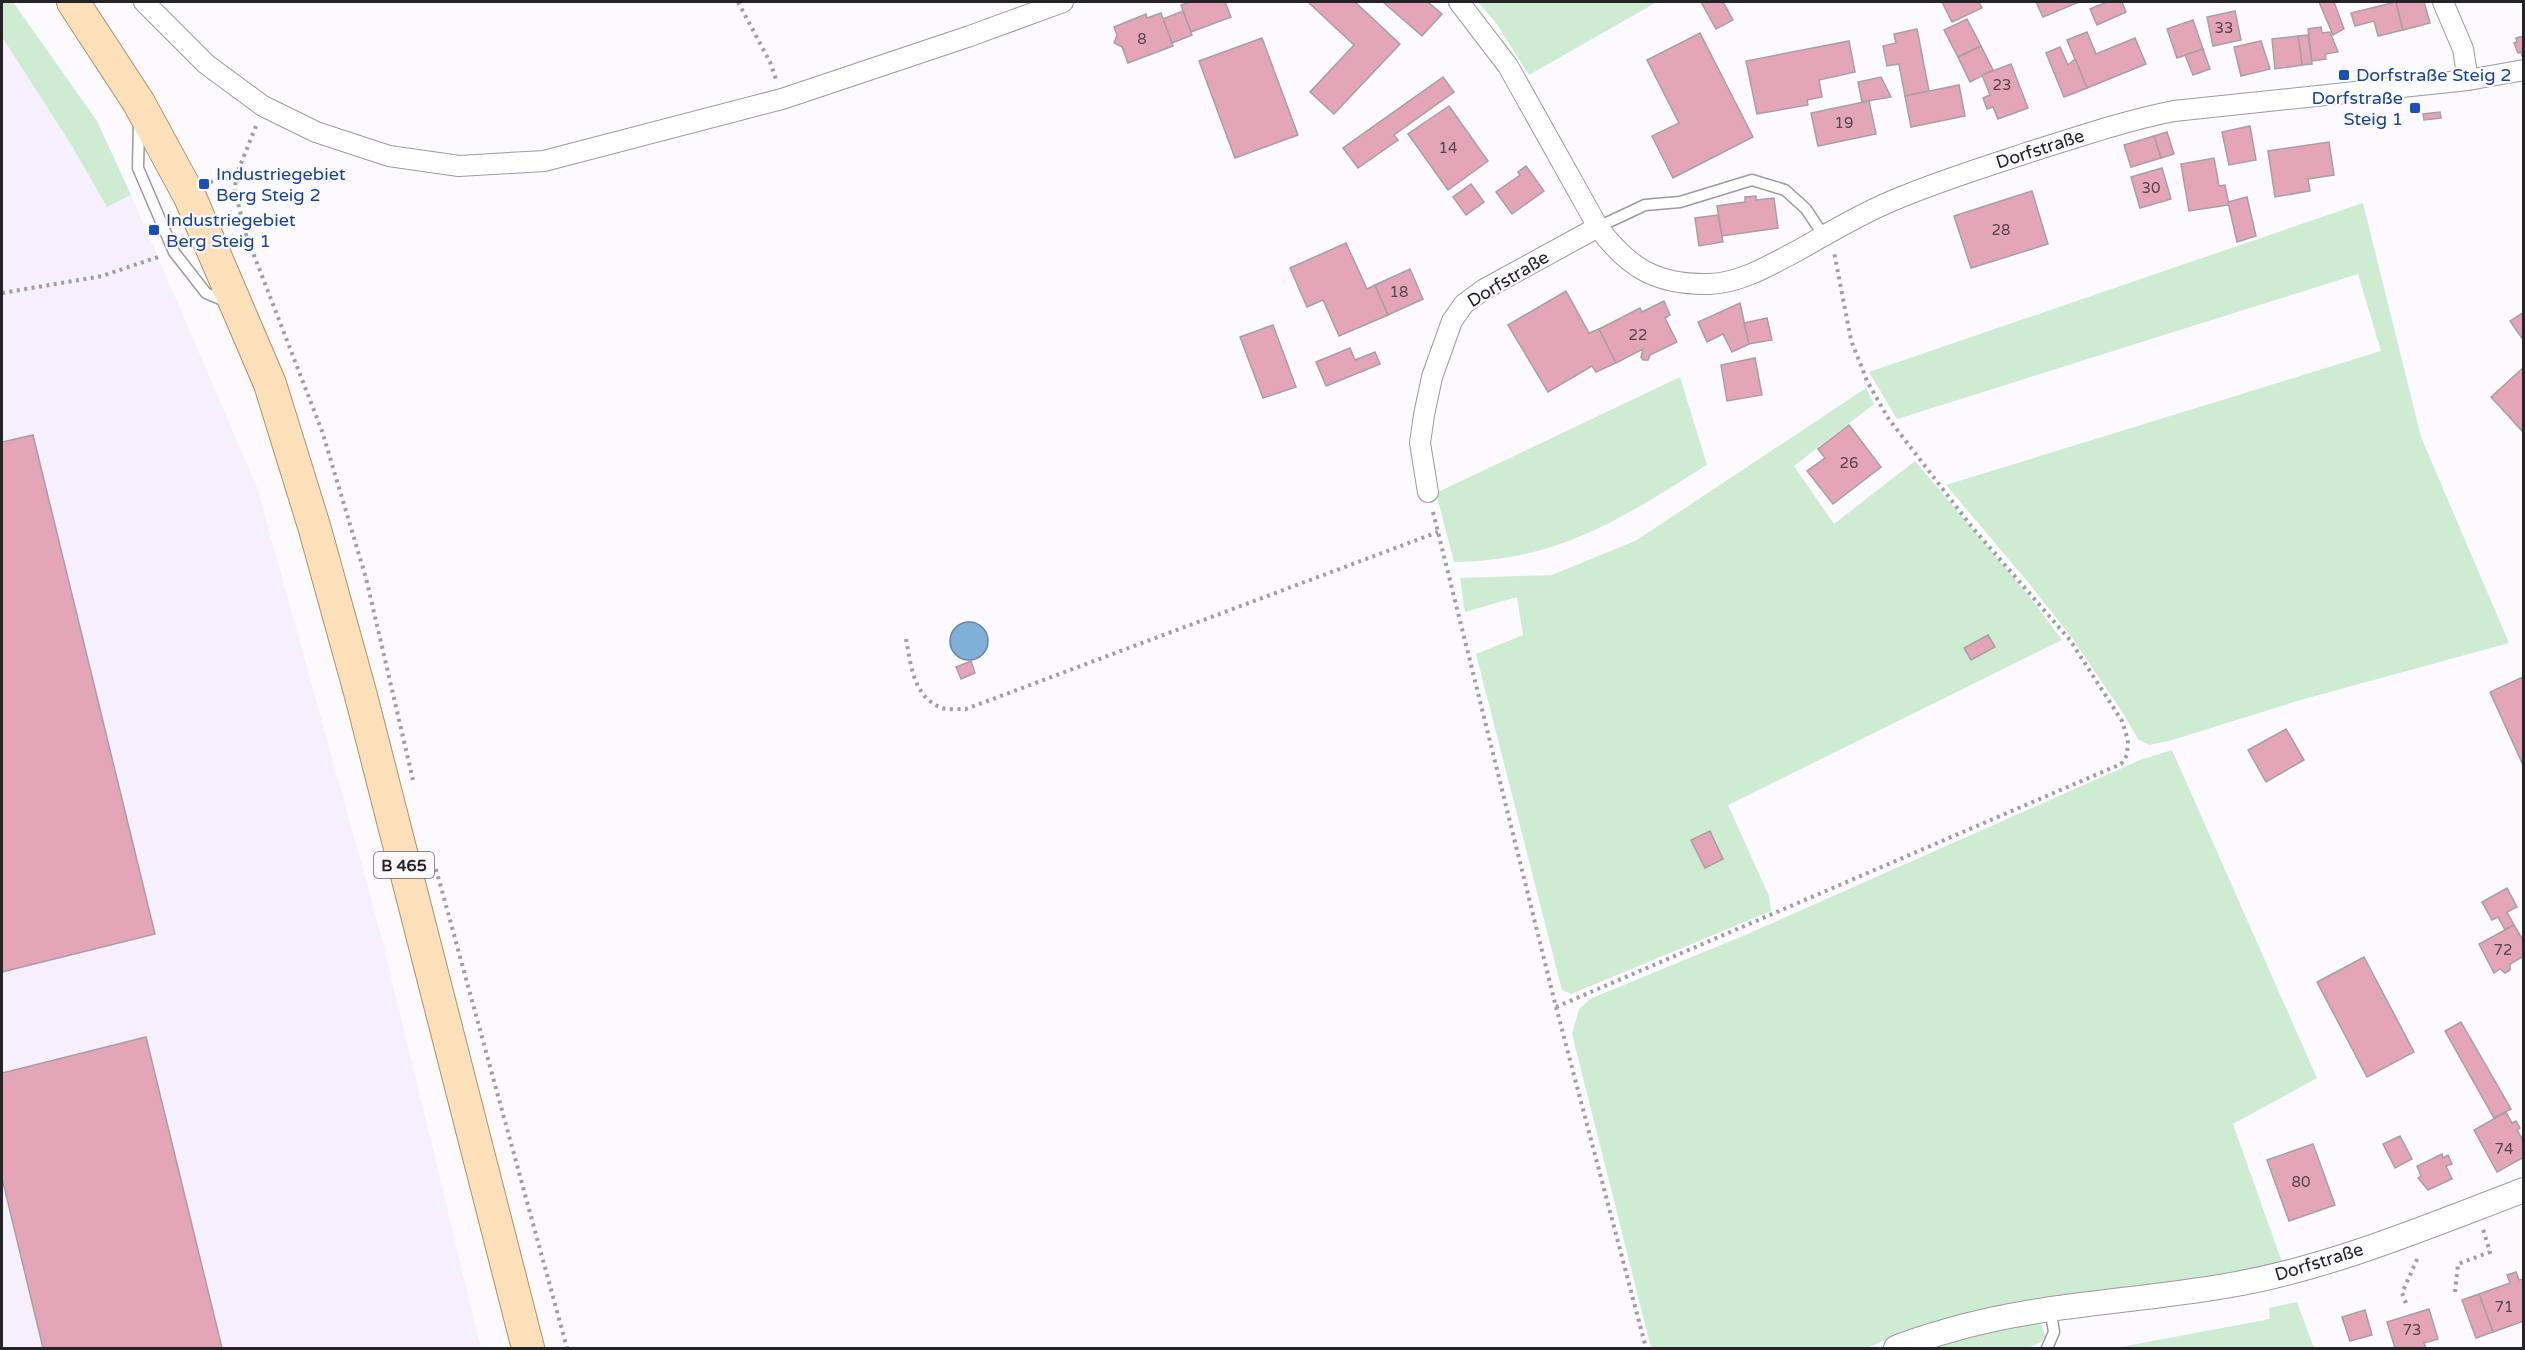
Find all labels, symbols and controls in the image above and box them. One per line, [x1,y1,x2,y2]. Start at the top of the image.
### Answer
house number: 33 [2215,19,2233,37]
house number: 8 [1137,30,1147,48]
place label: Dorfstraße Steig 2 [2356,64,2512,86]
marker: Dorfstraße Steig 2 [2337,68,2351,82]
house number: 23 [1993,76,2011,94]
place label: Dorfstraße Steig 1 [2312,87,2403,130]
marker: Dorfstraße Steig 1 [2408,101,2422,115]
house number: 19 [1835,114,1853,132]
street label: Dorfstraße [1993,124,2087,174]
house number: 14 [1439,139,1457,157]
place label: Industriegebiet Berg Steig 2 [216,163,346,206]
marker: Industriegebiet Berg Steig 2 [197,177,211,191]
house number: 30 [2142,179,2160,197]
place label: Industriegebiet Berg Steig 1 [166,209,296,252]
house number: 28 [1992,221,2010,239]
marker: Industriegebiet Berg Steig 1 [147,223,161,237]
street label: Dorfstraße [1463,246,1553,312]
house number: 18 [1390,283,1408,301]
house number: 22 [1629,326,1647,344]
house number: 26 [1840,454,1858,472]
road number: B 465 [374,852,434,878]
house number: 72 [2494,941,2512,959]
house number: 74 [2495,1140,2513,1158]
house number: 80 [2292,1173,2310,1191]
street label: Dorfstraße [2272,1238,2366,1286]
house number: 71 [2495,1298,2513,1316]
house number: 73 [2403,1321,2421,1339]

